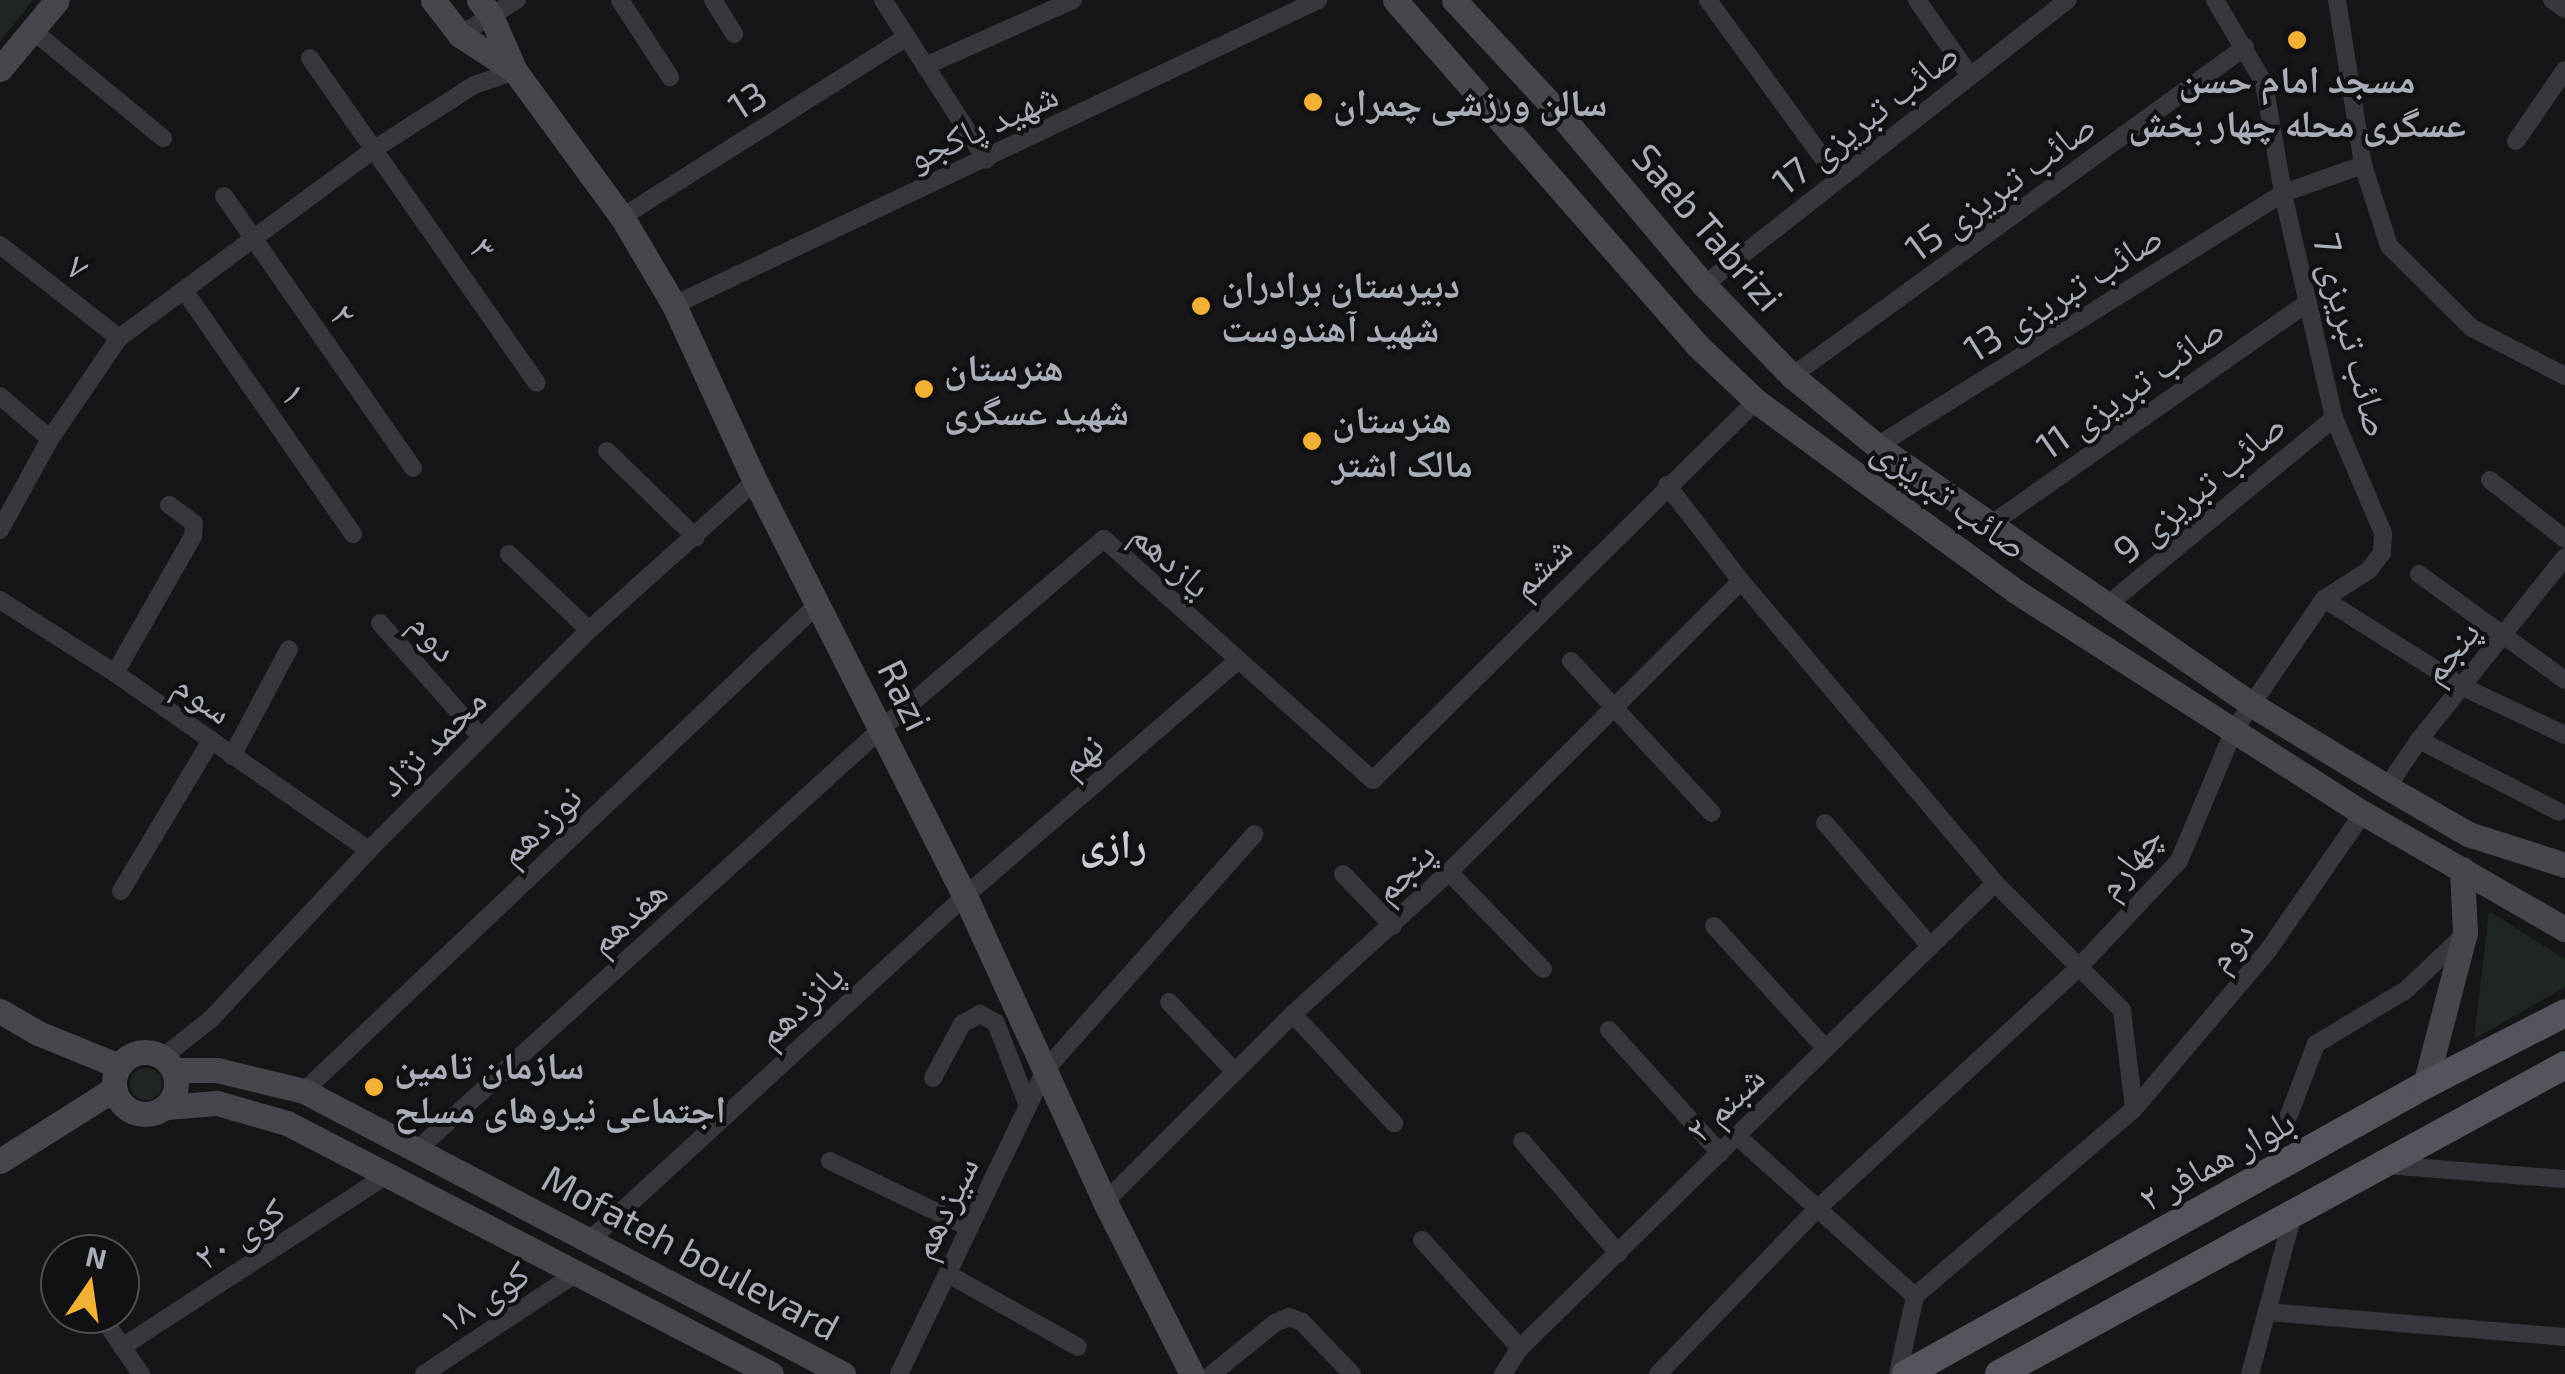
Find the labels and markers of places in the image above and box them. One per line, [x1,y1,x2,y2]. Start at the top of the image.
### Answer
marker: مسجد امام حسن عسگری محله چهار بخش [2286,29,2308,51]
place label: مسجد امام حسن عسگری محله چهار بخش [2128,56,2466,146]
place label: سالن ورزشی چمران [1333,79,1607,125]
marker: سالن ورزشی چمران [1302,91,1324,113]
place label: دبیرستان برادران شهید آهندوست [1221,261,1460,350]
marker: دبیرستان برادران شهید آهندوست [1190,295,1212,317]
place label: هنرستان شهید عسگری [944,344,1129,434]
marker: هنرستان شهید عسگری [913,378,935,400]
place label: هنرستان مالک اشتر [1332,396,1473,486]
marker: هنرستان مالک اشتر [1301,430,1323,452]
place label: سازمان تامین اجتماعی نیروهای مسلح [394,1042,726,1132]
marker: سازمان تامین اجتماعی نیروهای مسلح [363,1076,385,1098]

